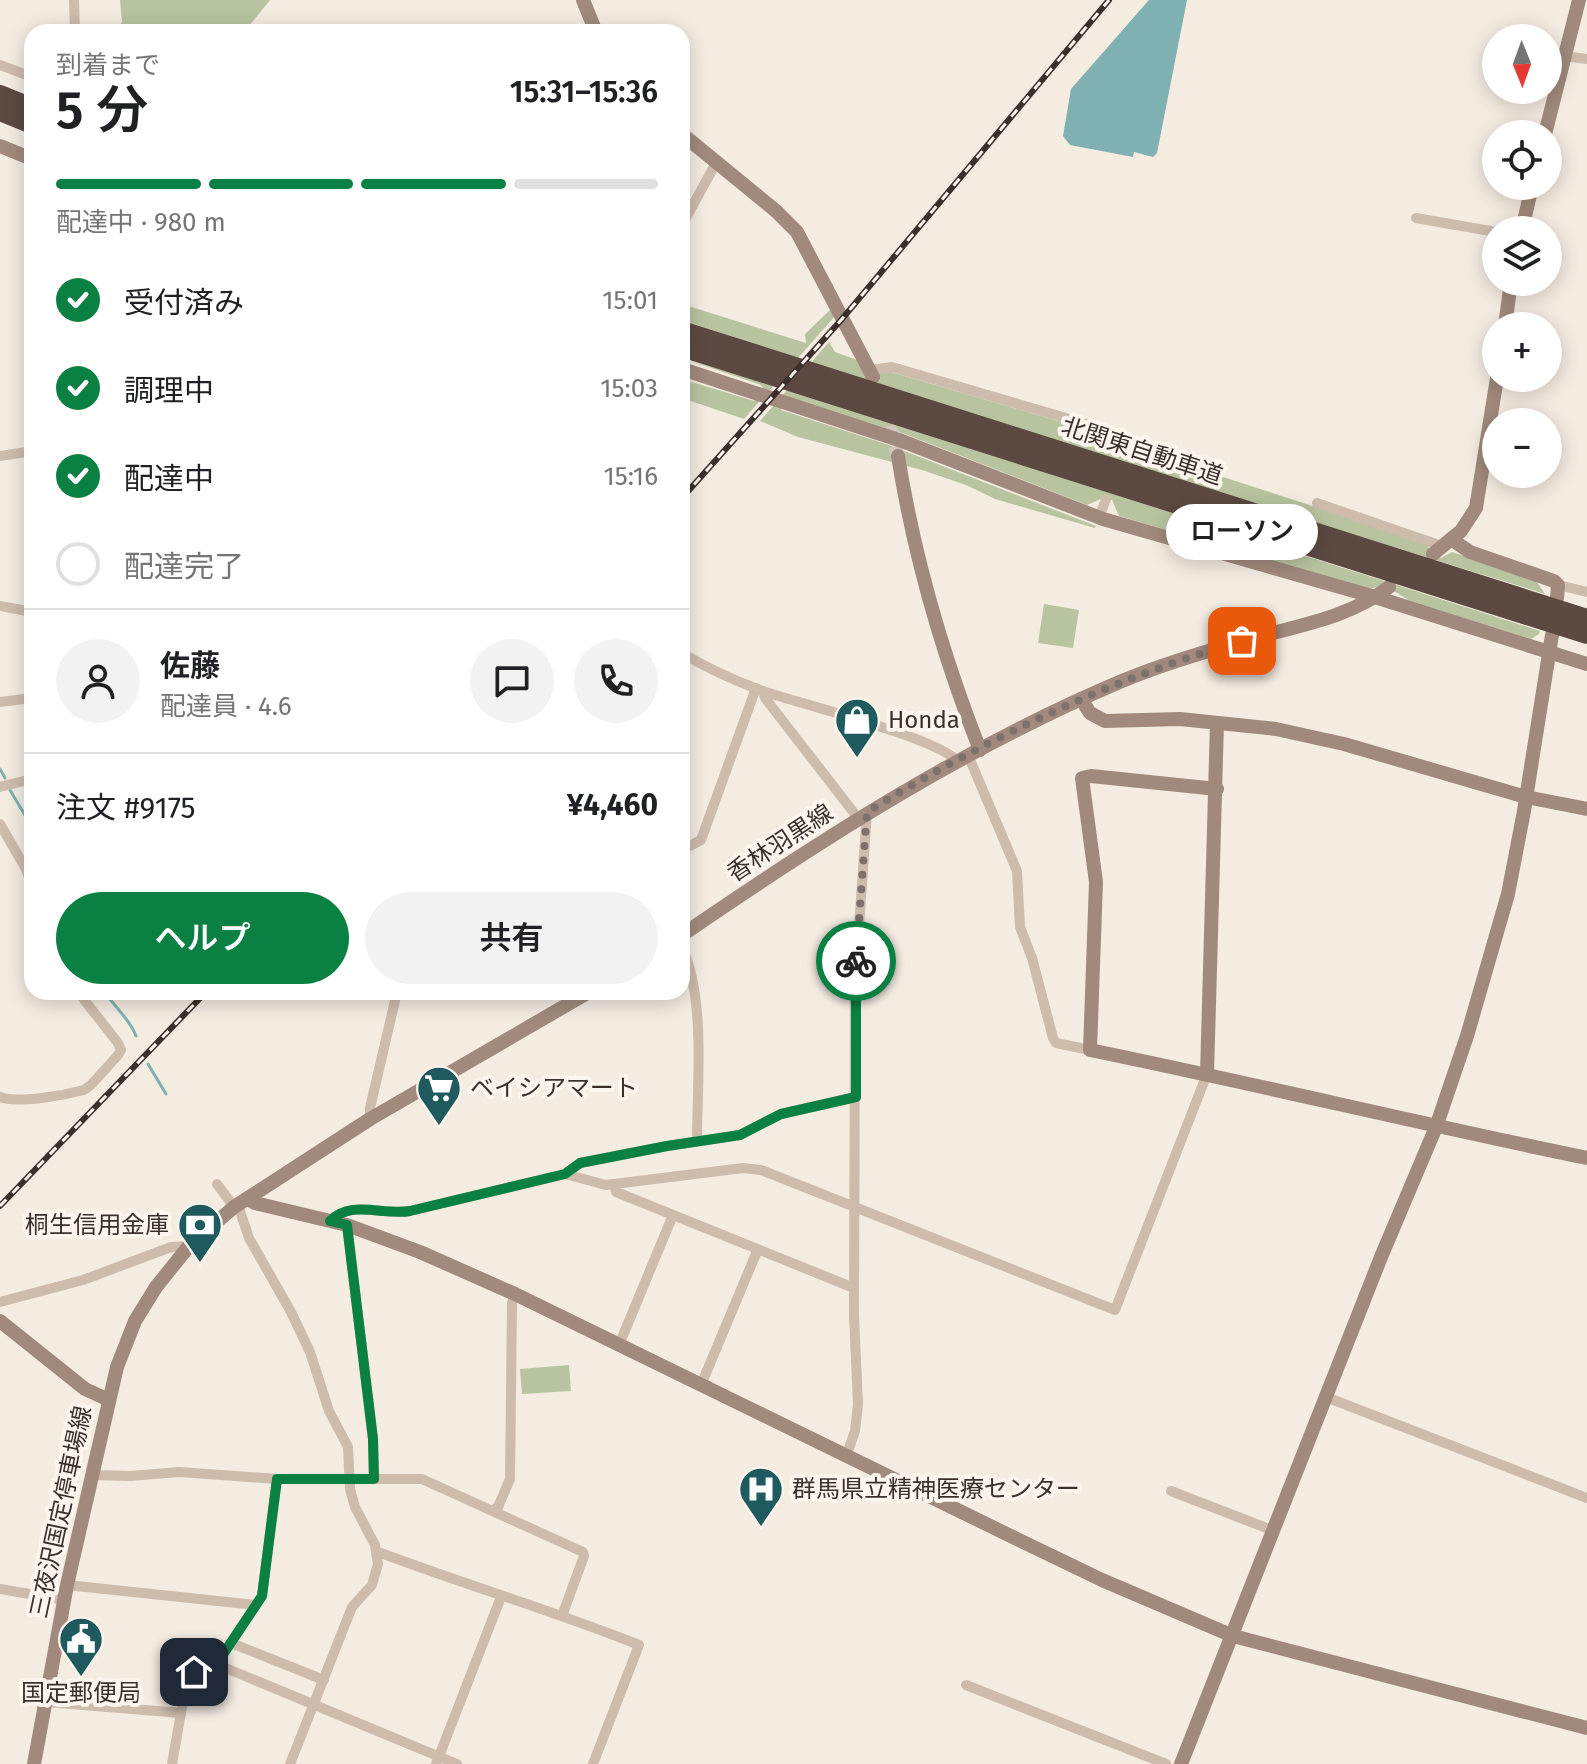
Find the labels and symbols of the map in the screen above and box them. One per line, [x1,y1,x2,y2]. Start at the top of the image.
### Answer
north arrow [1482,24,1562,104]
street label: 北関東自動車道 [1058,412,1226,490]
callout: ローソン [1166,505,1318,561]
pin [1208,607,1276,675]
shop icon: Honda [833,696,881,759]
place label: Honda [888,706,960,734]
street label: 香林羽黒線 [722,799,838,887]
courier [816,921,896,1001]
supermarket icon: ベイシアマート [415,1064,463,1127]
place label: ベイシアマート [470,1074,638,1102]
bank icon: 桐生信用金庫 [176,1201,224,1264]
place label: 桐生信用金庫 [25,1211,169,1239]
street label: 三夜沢国定停車場線 [25,1403,97,1621]
hospital icon: 群馬県立精神医療センター [737,1465,785,1528]
place label: 群馬県立精神医療センター [792,1475,1080,1503]
public building icon: 国定郵便局 [57,1615,105,1678]
pin [160,1638,228,1706]
place label: 国定郵便局 [21,1679,141,1707]

